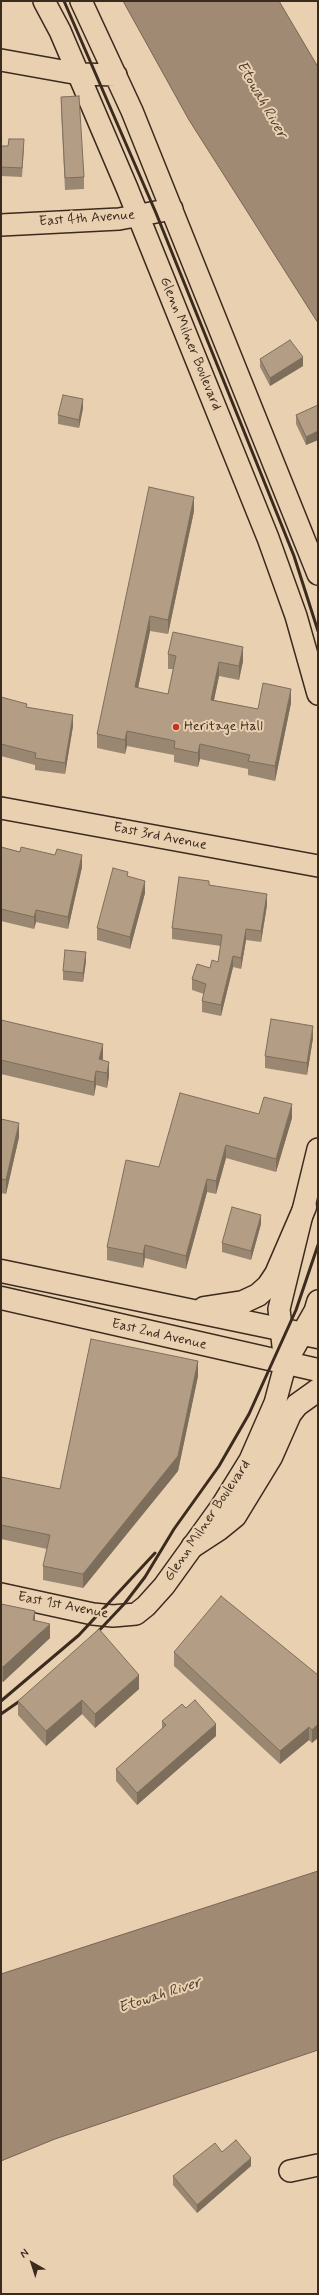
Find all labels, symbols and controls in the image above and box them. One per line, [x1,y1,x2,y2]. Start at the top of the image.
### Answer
water label: Etowah River [232,58,290,142]
street label: East 4th Avenue [38,207,136,231]
street label: Glenn Milner Boulevard [156,275,224,413]
place label: Heritage Hall [184,719,263,735]
marker: Heritage Hall [171,722,181,732]
street label: East 3rd Avenue [112,820,208,854]
street label: East 2nd Avenue [110,1316,208,1354]
street label: Glenn Milner Boulevard [161,1457,255,1585]
street label: East 1st Avenue [16,1589,110,1623]
water label: Etowah River [116,1974,204,2018]
north arrow [12,2243,52,2283]
text: N [17,2246,32,2261]

